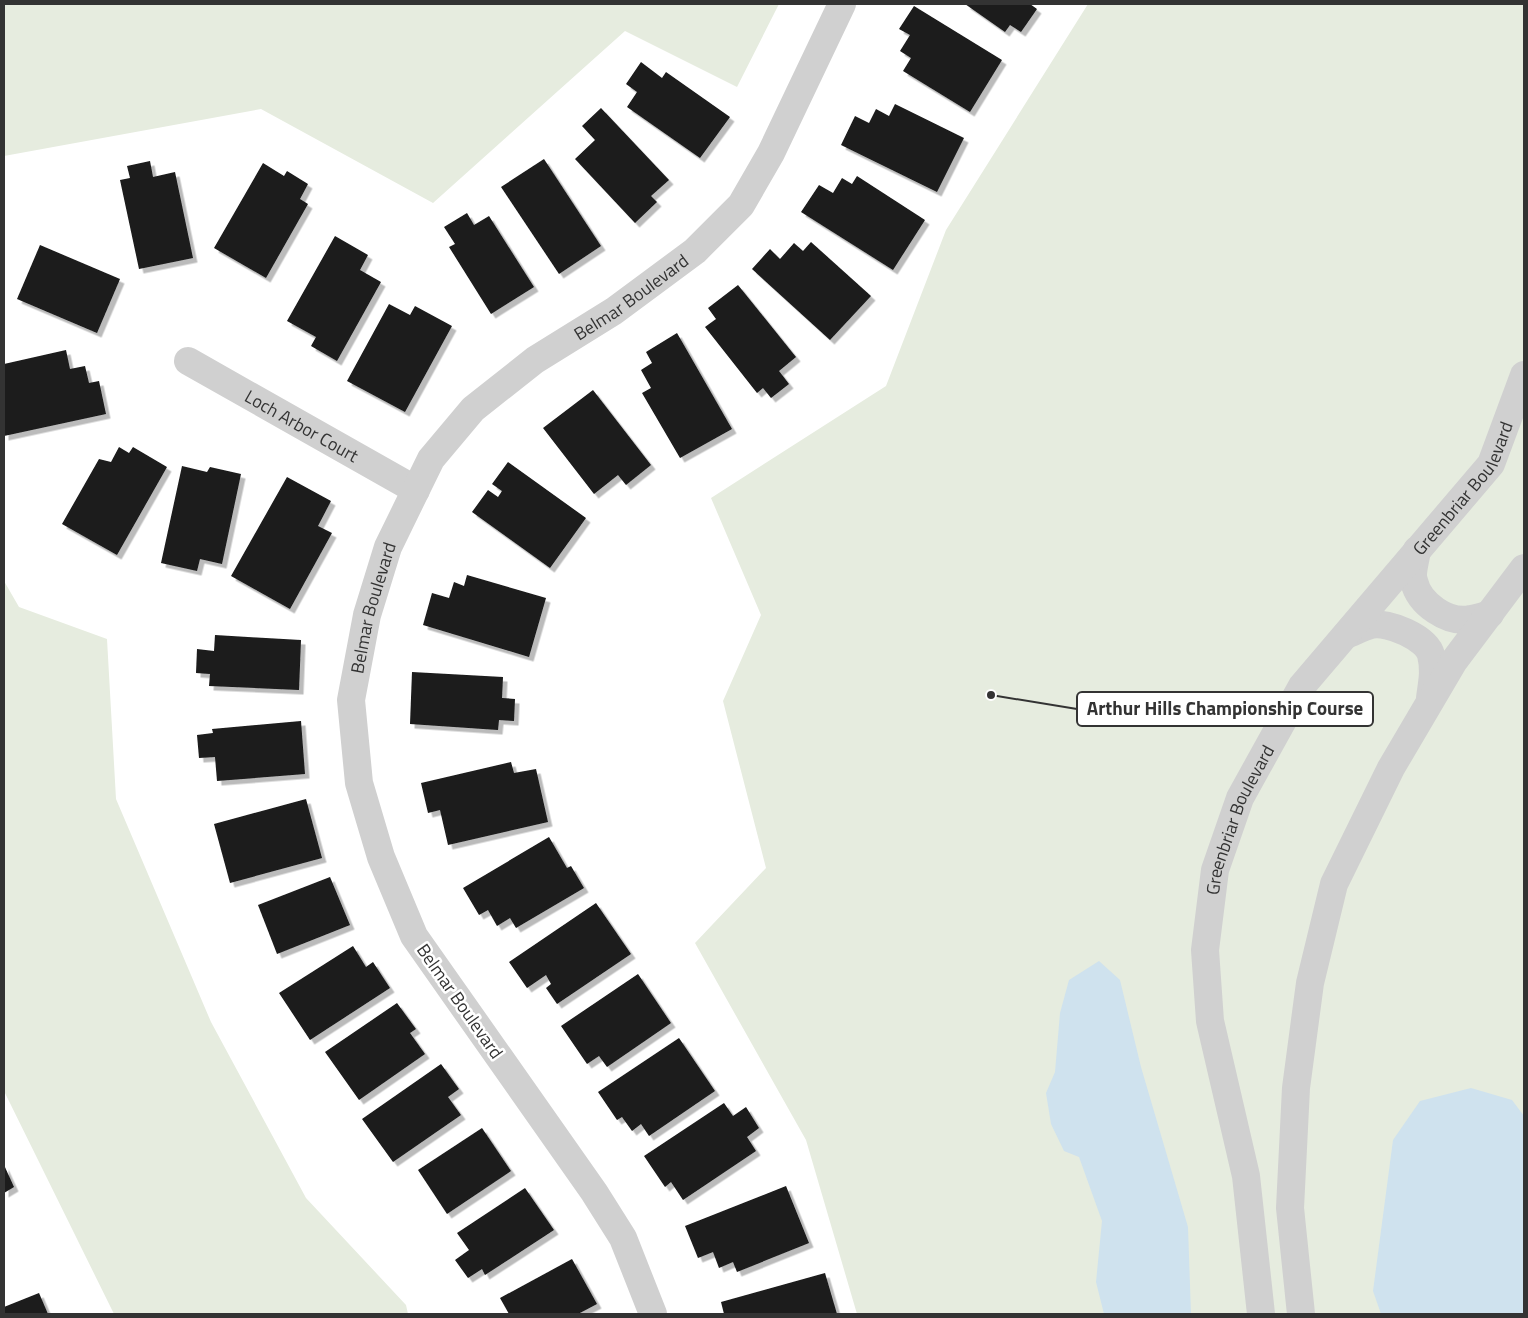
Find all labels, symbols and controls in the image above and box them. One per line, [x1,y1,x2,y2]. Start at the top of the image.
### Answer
street label: Belmar Boulevard [568,247,694,347]
street label: Loch Arbor Court [240,382,365,469]
street label: Greenbriar Boulevard [1406,417,1519,561]
street label: Belmar Boulevard [343,539,402,676]
callout: Arthur Hills Championship Course [1077,692,1373,726]
text: Arthur Hills Championship Course [1087,693,1364,722]
street label: Greenbriar Boulevard [1199,740,1280,896]
street label: Belmar Boulevard [410,938,510,1064]

